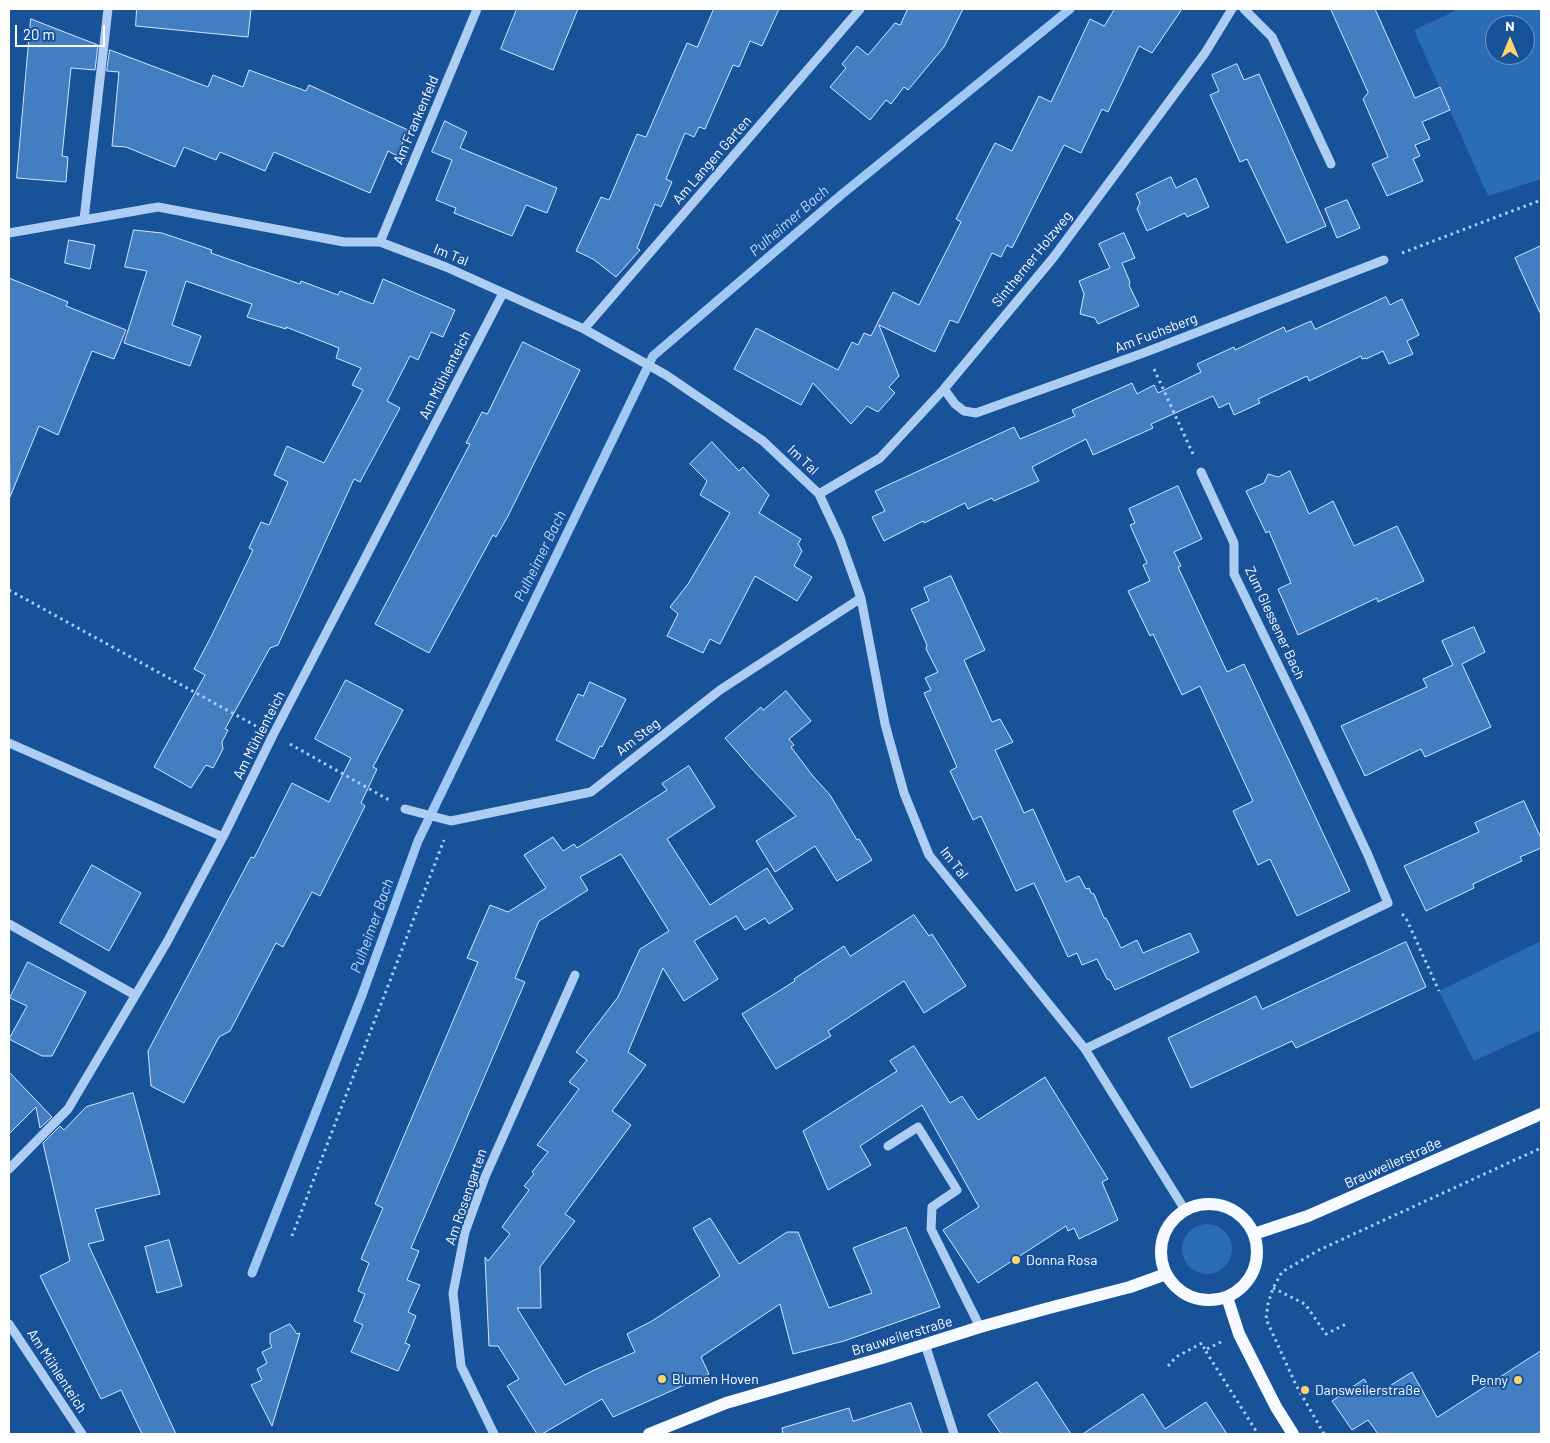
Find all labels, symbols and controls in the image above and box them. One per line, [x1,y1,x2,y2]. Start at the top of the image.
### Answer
scale bar [18,15,108,47]
north arrow [1485,15,1535,65]
text: N [1505,17,1515,34]
text: 20 m [23,25,55,43]
street label: Am Frankenfeld [390,73,442,167]
street label: Am Langen Garten [669,112,755,208]
water label: Pulheimer Bach [746,182,832,260]
street label: Sintherner Holzweg [988,208,1076,310]
street label: Im Tal [431,240,471,270]
street label: Am Fuchsberg [1112,310,1200,356]
street label: Am Mühlenteich [416,328,474,422]
street label: Im Tal [784,442,822,478]
water label: Pulheimer Bach [510,508,570,604]
street label: Zum Glessener Bach [1241,564,1309,682]
street label: Am Mühlenteich [230,688,288,782]
street label: Am Steg [613,715,663,759]
street label: Im Tal [936,844,972,882]
water label: Pulheimer Bach [347,876,397,976]
street label: Brauweilerstraße [1342,1134,1444,1192]
street label: Am Rosengarten [442,1147,490,1247]
place label: Donna Rosa [1026,1252,1097,1268]
marker: Donna Rosa [1010,1254,1022,1266]
street label: Brauweilerstraße [850,1313,954,1359]
street label: Am Mühlenteich [24,1326,90,1416]
place label: Blumen Hoven [672,1371,759,1387]
place label: Penny [1471,1372,1508,1388]
marker: Blumen Hoven [656,1373,668,1385]
marker: Penny [1512,1374,1524,1386]
place label: Dansweilerstraße [1315,1382,1420,1398]
marker: Dansweilerstraße [1299,1384,1311,1396]

